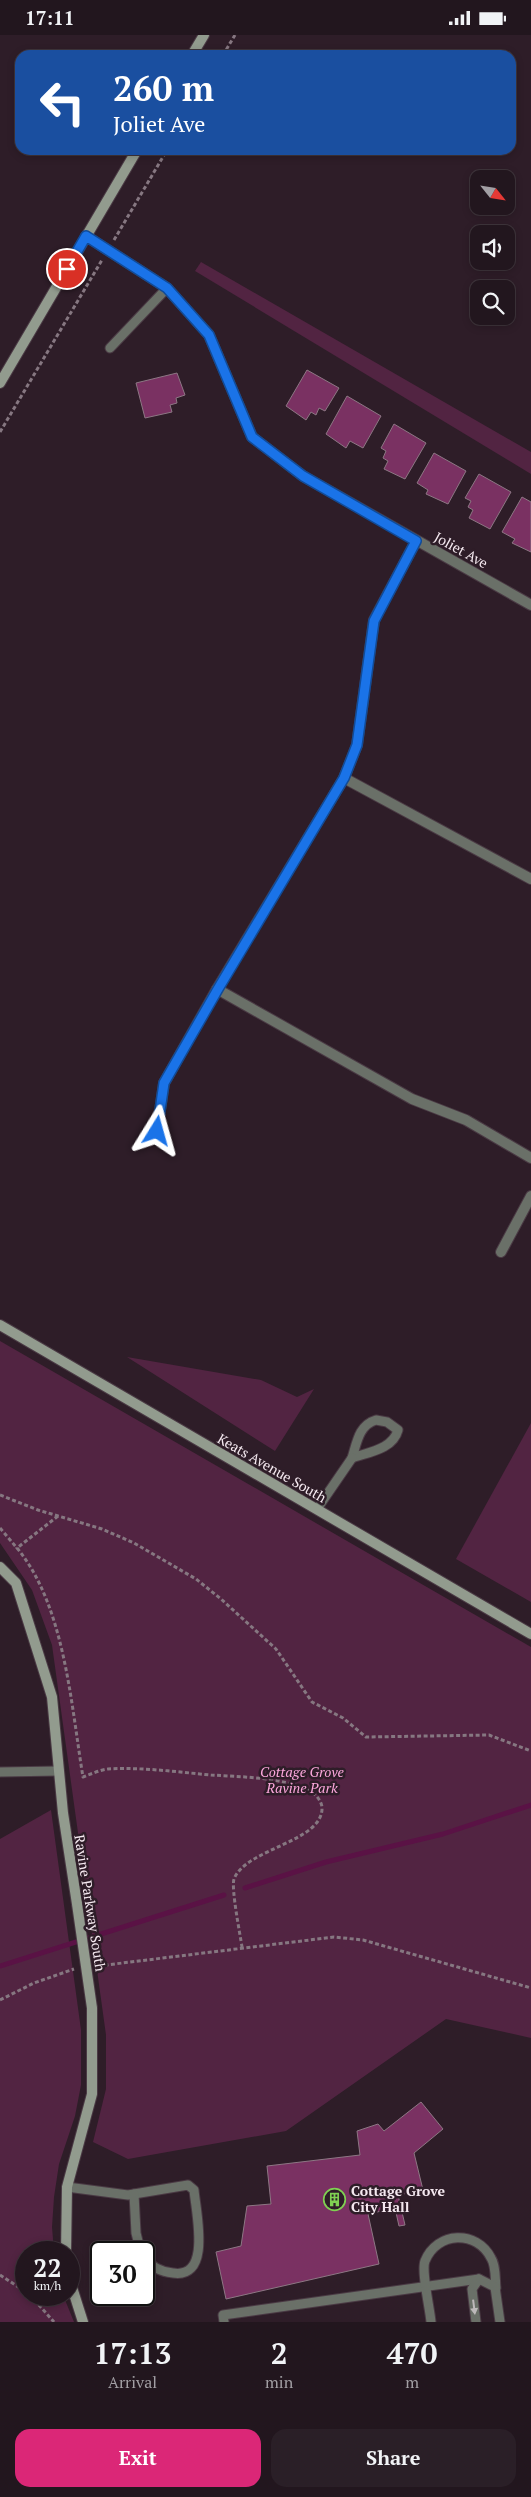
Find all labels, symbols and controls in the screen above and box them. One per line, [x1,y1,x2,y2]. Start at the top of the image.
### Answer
text: 17:11 [25,5,74,30]
text: 260 m [113,65,214,111]
icon: left [30,70,95,135]
text: Joliet Ave [113,109,205,138]
north arrow [470,170,515,215]
map controls [470,170,515,325]
button: sound [470,225,515,270]
pin [46,248,88,290]
icon: arrive [53,255,81,283]
button: search [470,280,515,325]
street label: Joliet Ave [431,527,492,572]
position arrow [130,1104,182,1156]
street label: Keats Avenue South [214,1429,330,1506]
park label: Cottage Grove Ravine Park [260,1762,345,1797]
street label: Ravine Parkway South [70,1833,111,1973]
place label: Cottage Grove City Hall [351,2181,446,2216]
building icon: Cottage Grove City Hall [323,2187,347,2211]
speed limit sign: 30 [90,2241,155,2306]
text: 22 [33,2251,62,2284]
text: km/h [34,2278,61,2293]
one-way arrow [470,2299,478,2315]
text: 17:13 [93,2333,172,2373]
text: 2 [271,2333,288,2373]
text: 470 [387,2333,438,2373]
text: Arrival [108,2371,157,2393]
text: min [265,2371,293,2393]
text: m [405,2371,419,2393]
button: Exit [15,2429,261,2487]
button: Share [271,2429,516,2487]

